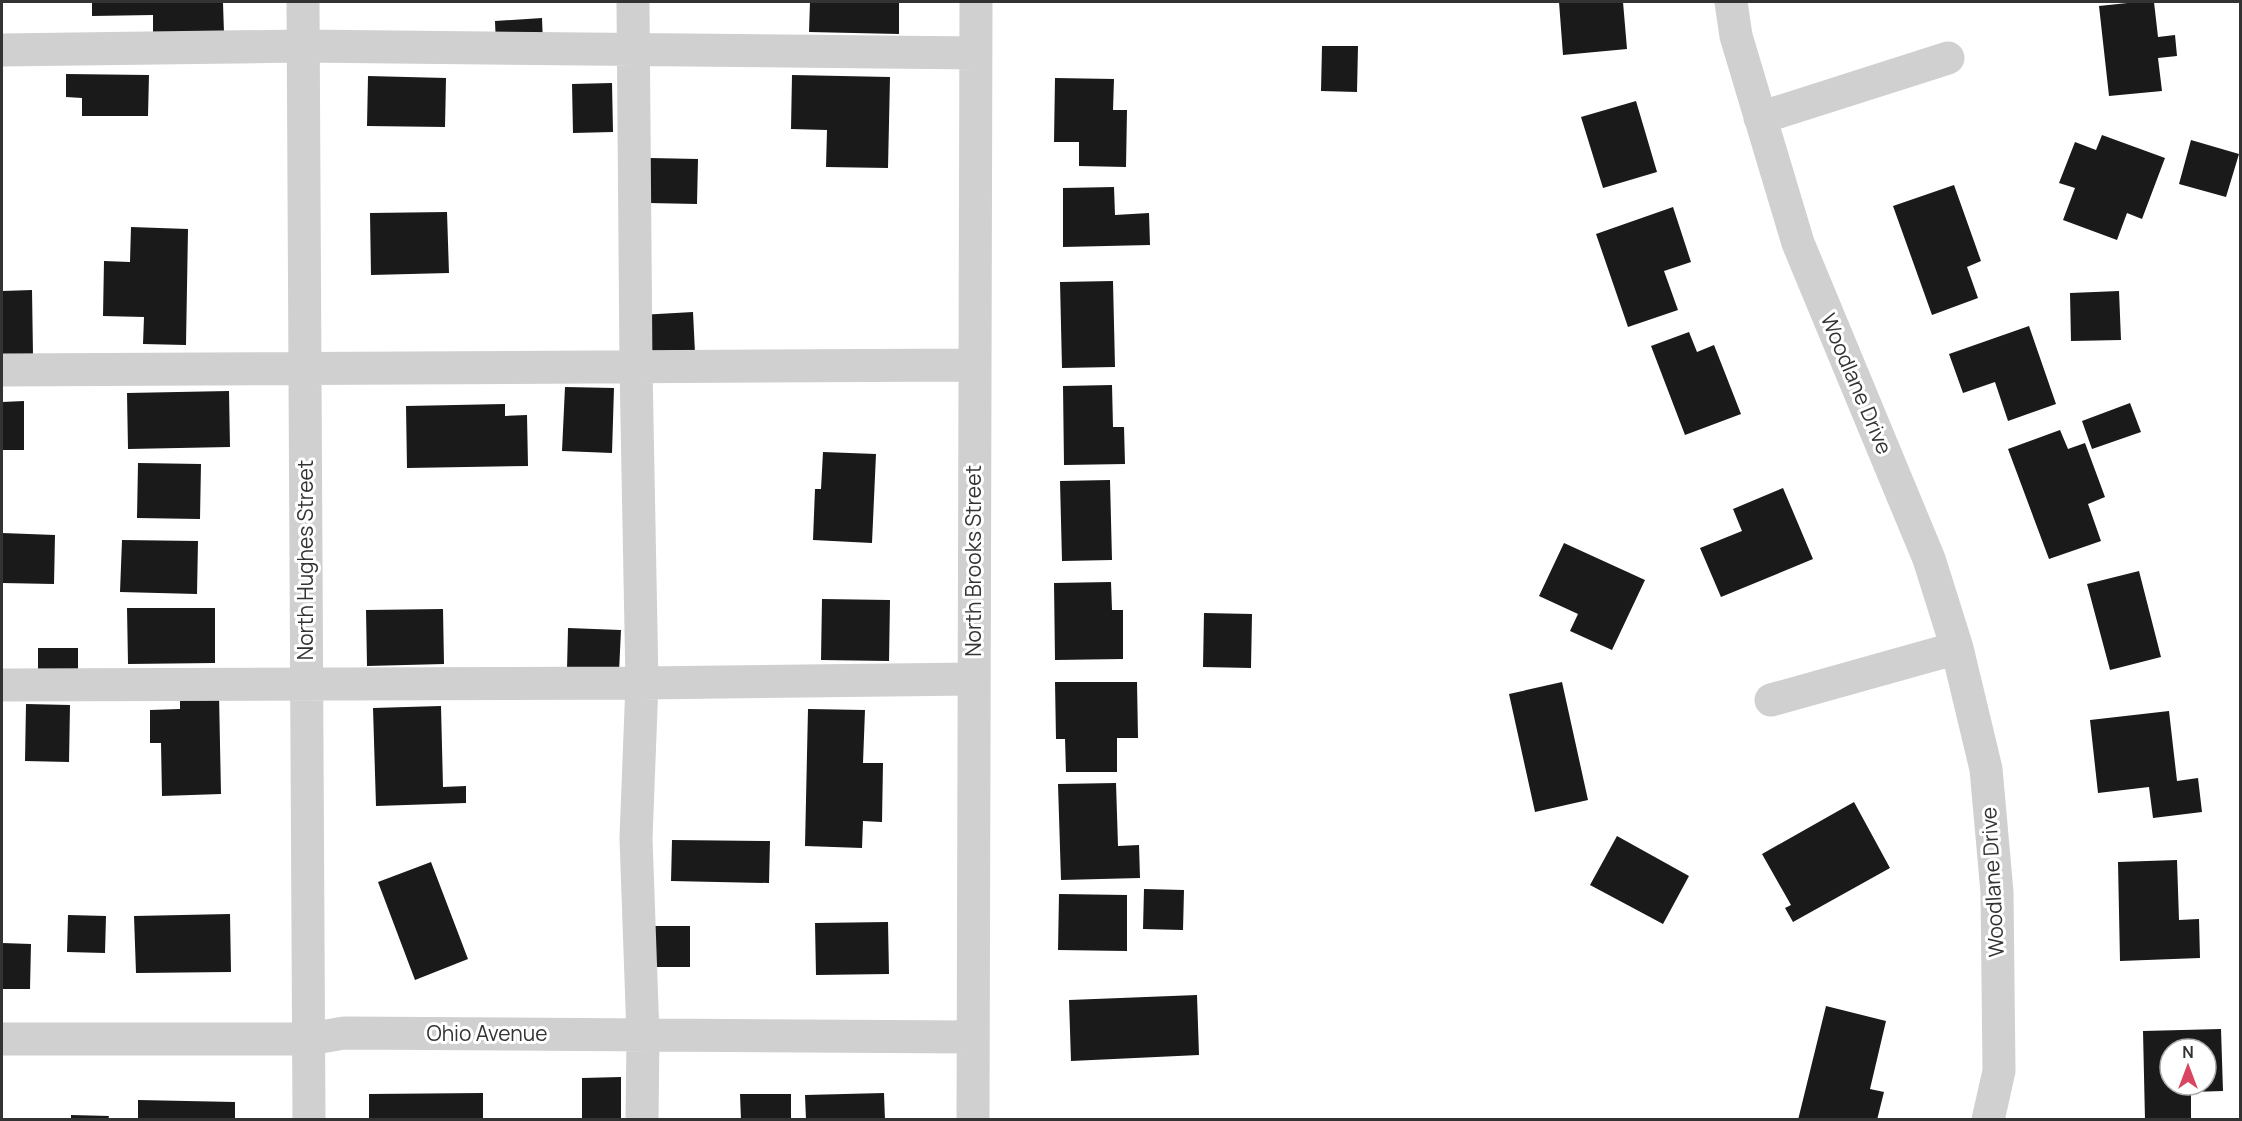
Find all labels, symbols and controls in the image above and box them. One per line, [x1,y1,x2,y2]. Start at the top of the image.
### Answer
street label: Woodlane Drive [1815,309,1899,458]
street label: North Hughes Street [291,460,319,660]
street label: North Brooks Street [959,465,987,657]
street label: Woodlane Drive [1974,806,2010,958]
street label: Ohio Avenue [426,1019,548,1047]
north arrow [2158,1037,2218,1097]
text: N [2182,1041,2194,1063]

